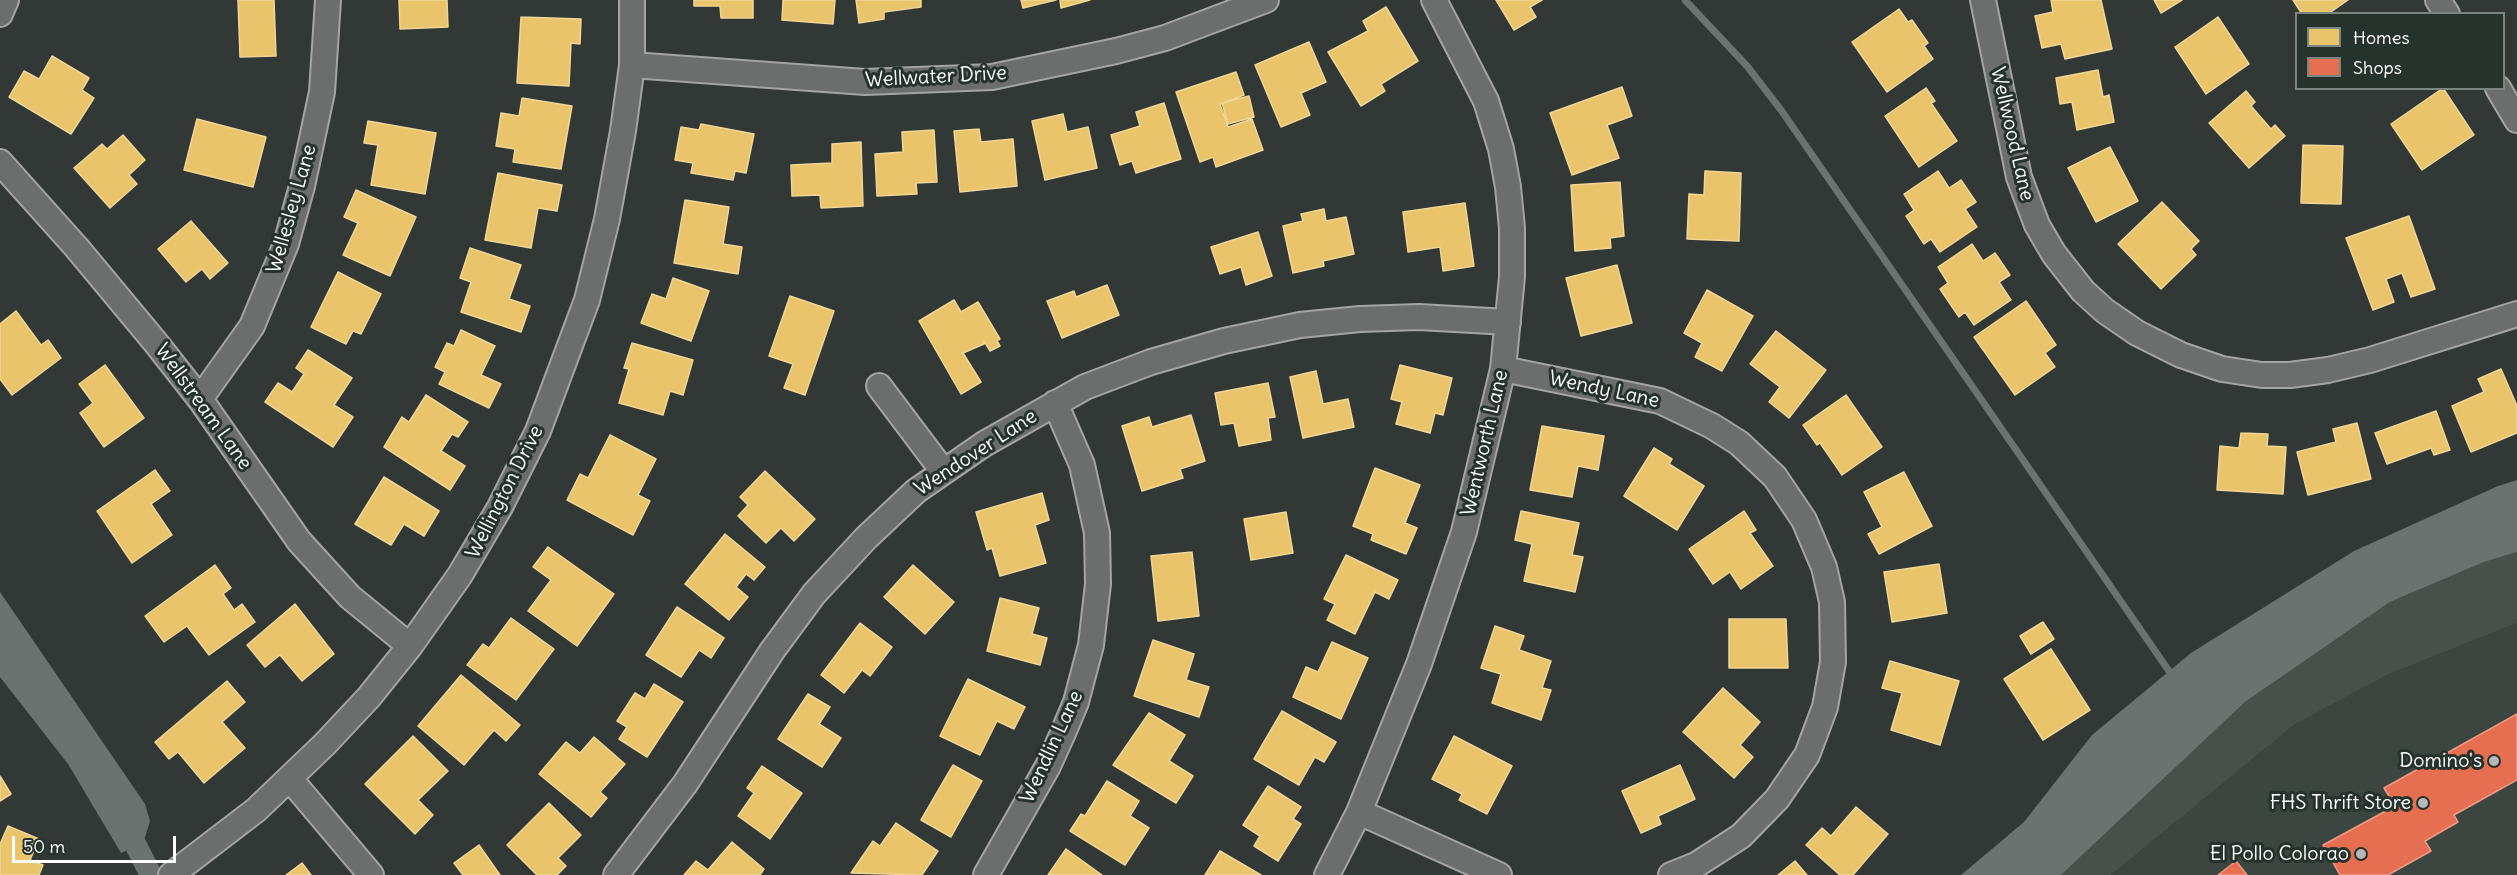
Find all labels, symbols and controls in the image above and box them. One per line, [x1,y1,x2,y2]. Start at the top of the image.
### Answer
legend [2295,12,2505,90]
text: Homes [2353,26,2410,49]
text: Shops [2353,56,2402,79]
street label: Wellwater Drive [865,61,1007,93]
street label: Wellwood Lane [1985,65,2039,203]
street label: Wellesley Lane [262,142,322,276]
street label: Wellstream Lane [149,339,257,475]
street label: Wendy Lane [1547,367,1661,413]
street label: Wentworth Lane [1457,368,1513,518]
street label: Wendover Lane [910,405,1042,501]
street label: Wellington Drive [461,421,549,563]
street label: Wendlin Lane [1015,687,1089,807]
place label: Domino's [2399,749,2482,773]
marker: Domino's [2487,754,2501,768]
place label: FHS Thrift Store [2270,791,2411,815]
marker: FHS Thrift Store [2416,796,2430,810]
scale bar [15,824,178,862]
text: 50 m [23,835,65,858]
place label: El Pollo Colorao [2210,842,2349,866]
marker: El Pollo Colorao [2354,847,2368,861]

